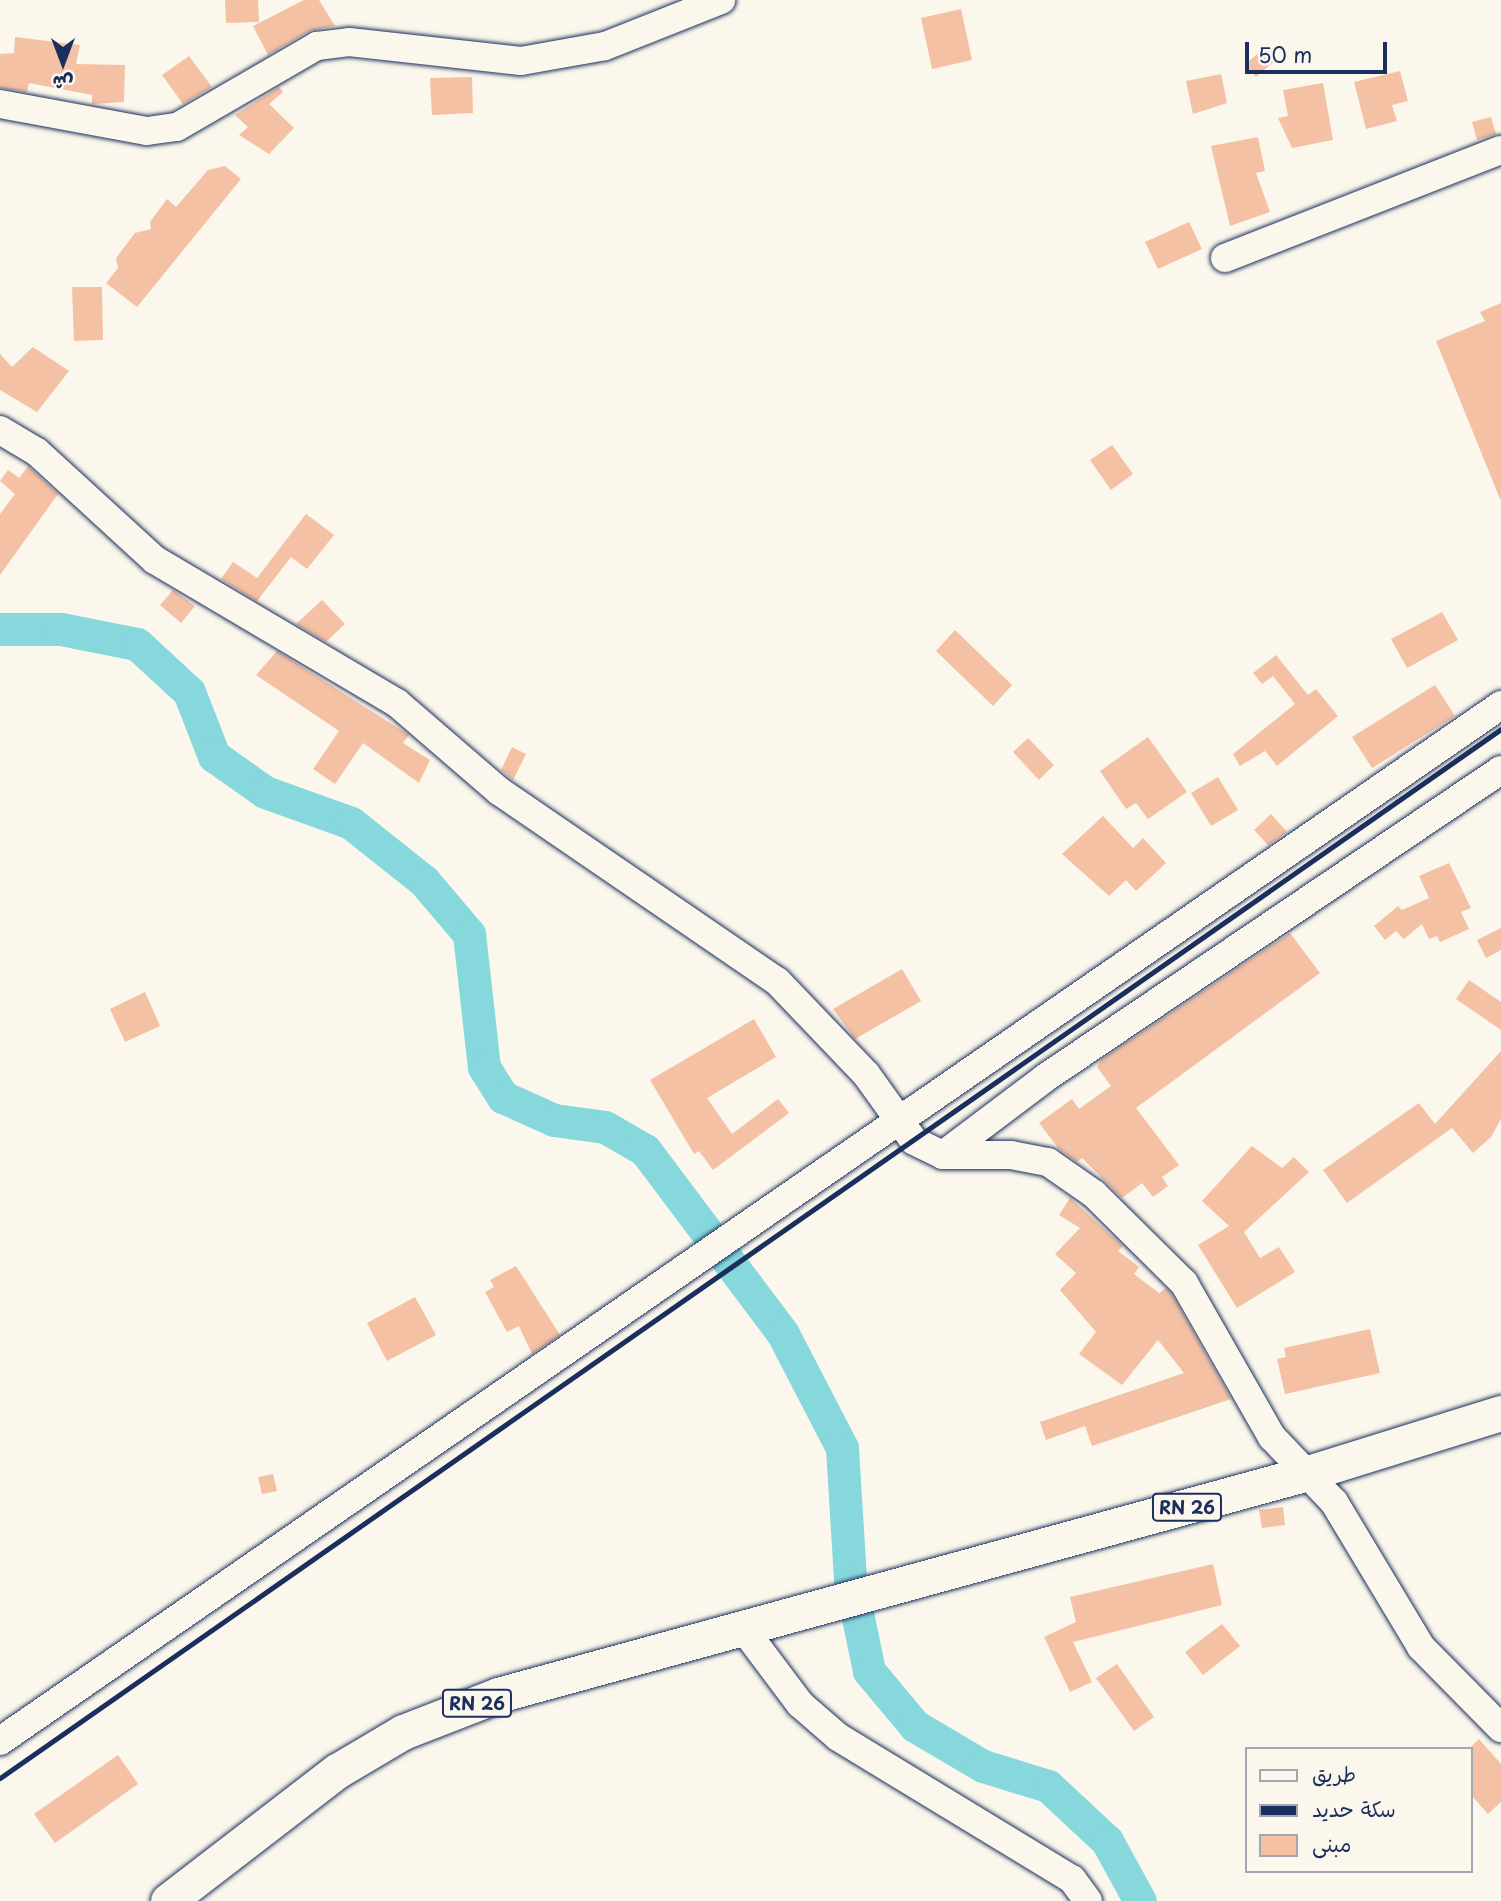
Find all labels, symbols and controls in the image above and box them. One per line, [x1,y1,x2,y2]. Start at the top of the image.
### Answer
north arrow [28,28,98,98]
scale bar [1249,28,1391,72]
text: 50 m [1258,38,1312,70]
text: ش [53,70,73,98]
road number: RN 26 [1150,1492,1224,1522]
road number: RN 26 [440,1688,514,1718]
legend [1246,1747,1473,1873]
text: طريق [1312,1757,1356,1789]
text: سكة حديد [1312,1792,1396,1824]
text: مبنى [1312,1827,1351,1859]

